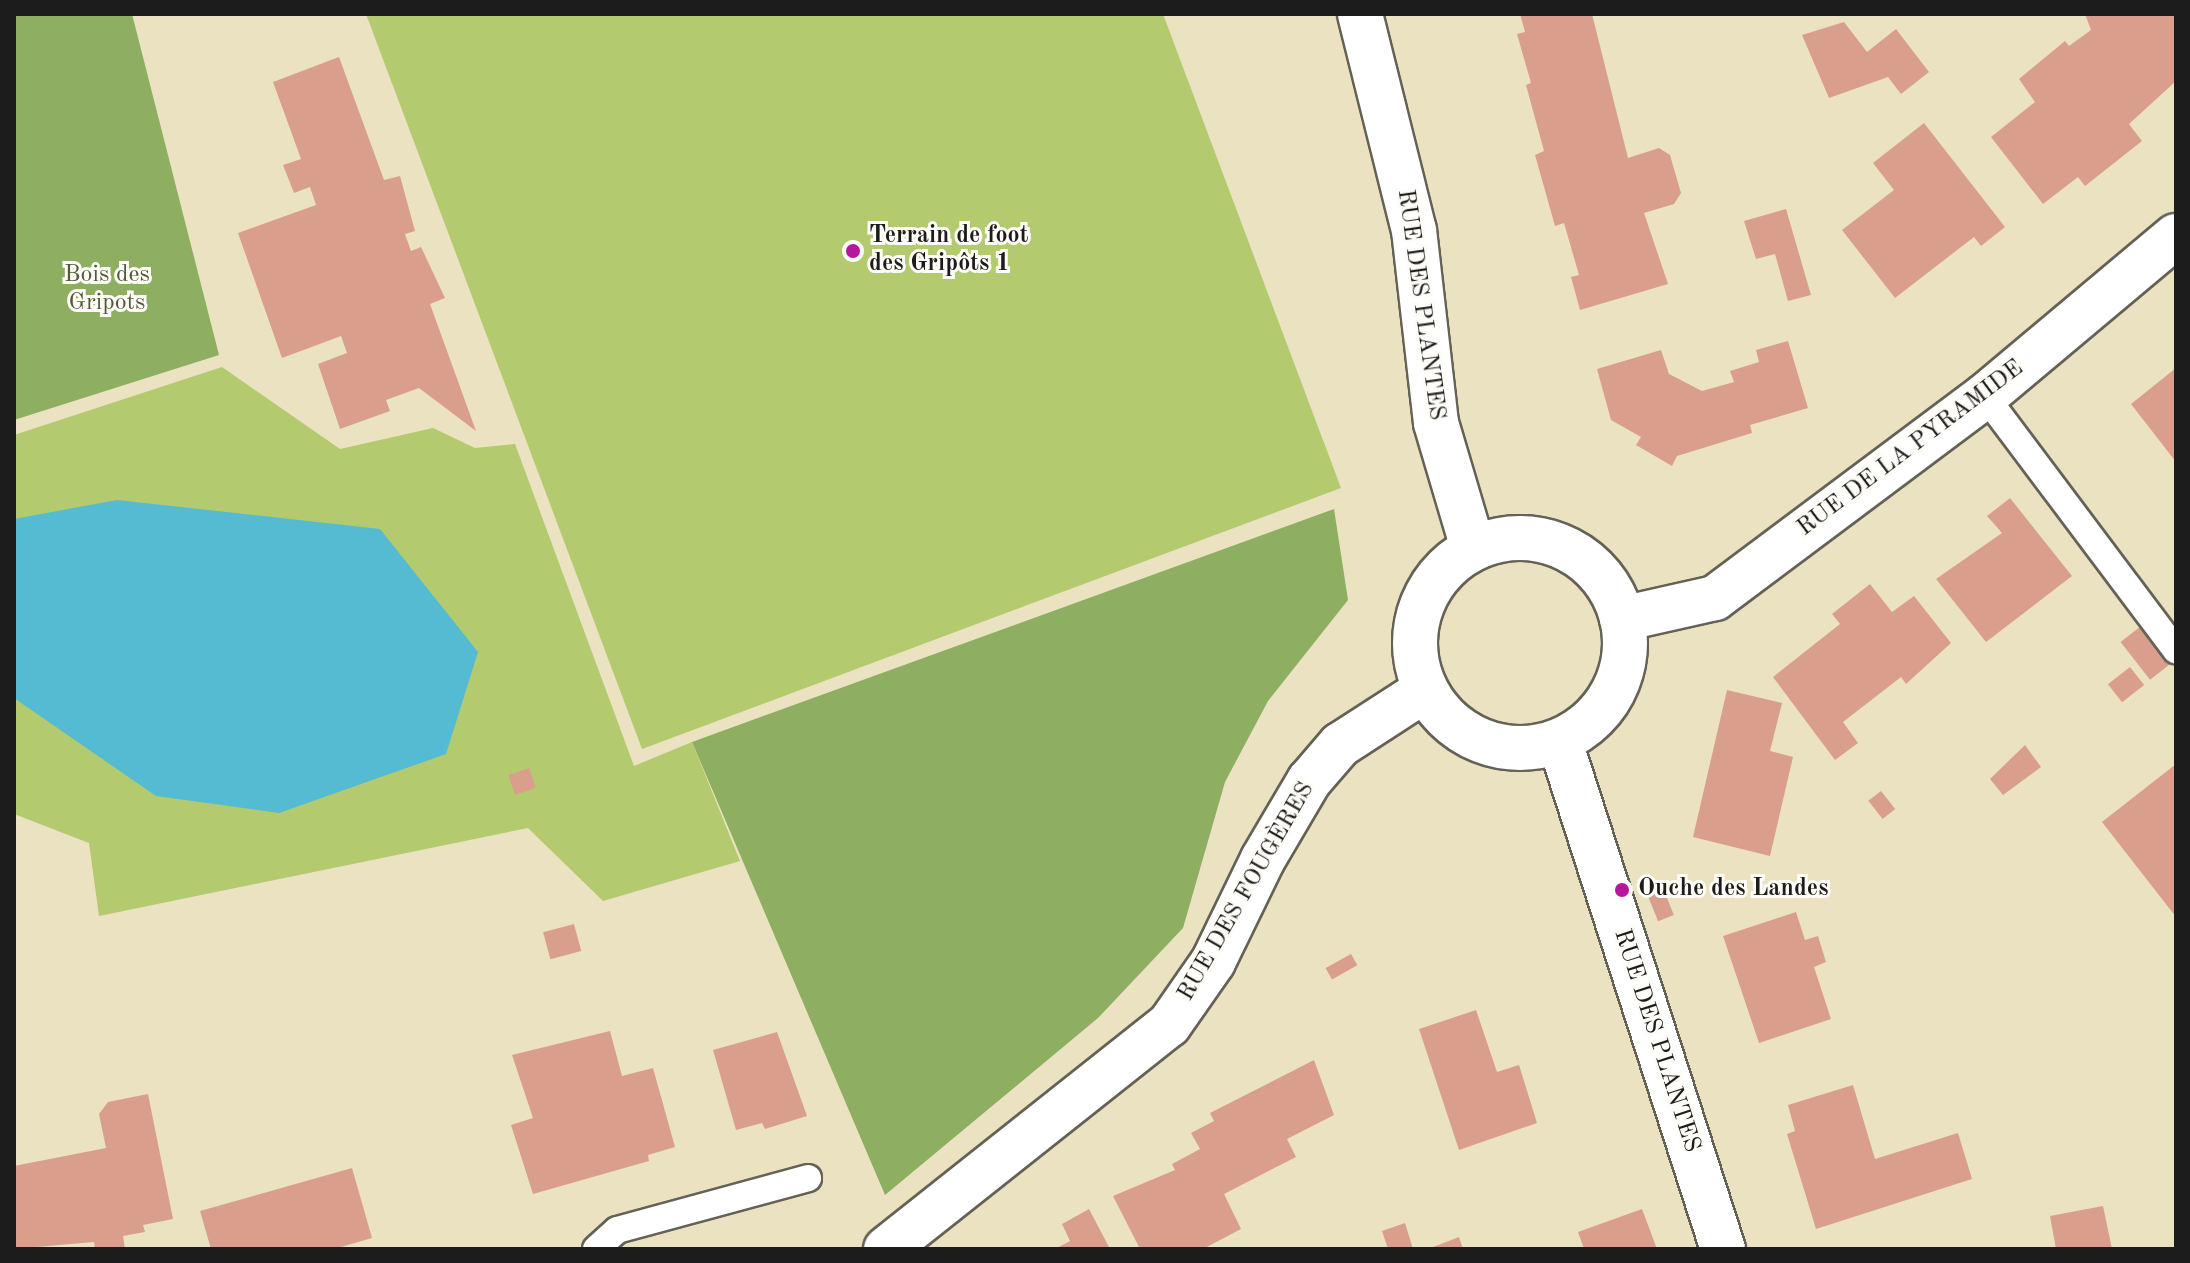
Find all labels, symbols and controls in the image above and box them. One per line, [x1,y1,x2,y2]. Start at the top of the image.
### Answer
street label: RUE DES PLANTES [1390,188,1450,422]
place label: Terrain de foot des Gripôts 1 [869,223,1028,279]
marker: Terrain de foot des Gripôts 1 [844,242,862,260]
park label: Bois des Gripots [64,262,150,318]
street label: RUE DE LA PYRAMIDE [1792,355,2030,543]
street label: RUE DES FOUGÈRES [1173,777,1321,1007]
place label: Ouche des Landes [1638,876,1828,904]
marker: Ouche des Landes [1613,881,1631,899]
street label: RUE DES PLANTES [1606,926,1706,1156]

